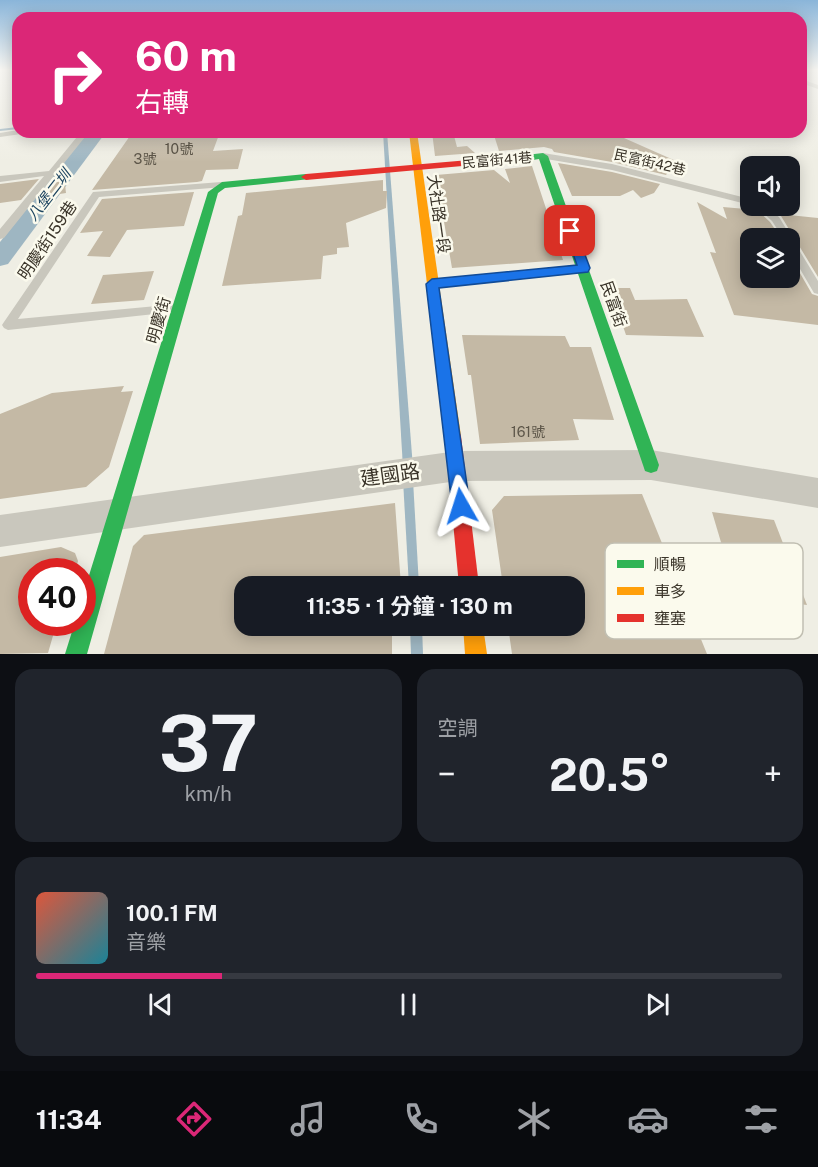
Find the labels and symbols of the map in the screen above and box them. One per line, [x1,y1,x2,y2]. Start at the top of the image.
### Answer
house number: 10號 [165,141,193,157]
street label: 民富街42巷 [613,146,687,178]
street label: 民富街41巷 [461,149,533,171]
house number: 3號 [134,151,156,167]
water label: 八堡二圳 [23,164,75,224]
street label: 大社路一段 [424,173,453,255]
street label: 明慶街159巷 [14,197,81,283]
pin [544,205,595,256]
street label: 民富街 [597,278,630,330]
street label: 明慶街 [143,294,174,346]
house number: 161號 [511,424,545,440]
street label: 建國路 [359,459,421,491]
position arrow [429,474,493,538]
legend [605,543,803,639]
text: 順暢 [654,555,686,574]
speed limit sign: 40 [18,558,96,636]
text: 車多 [654,582,686,601]
text: 壅塞 [654,609,686,628]

